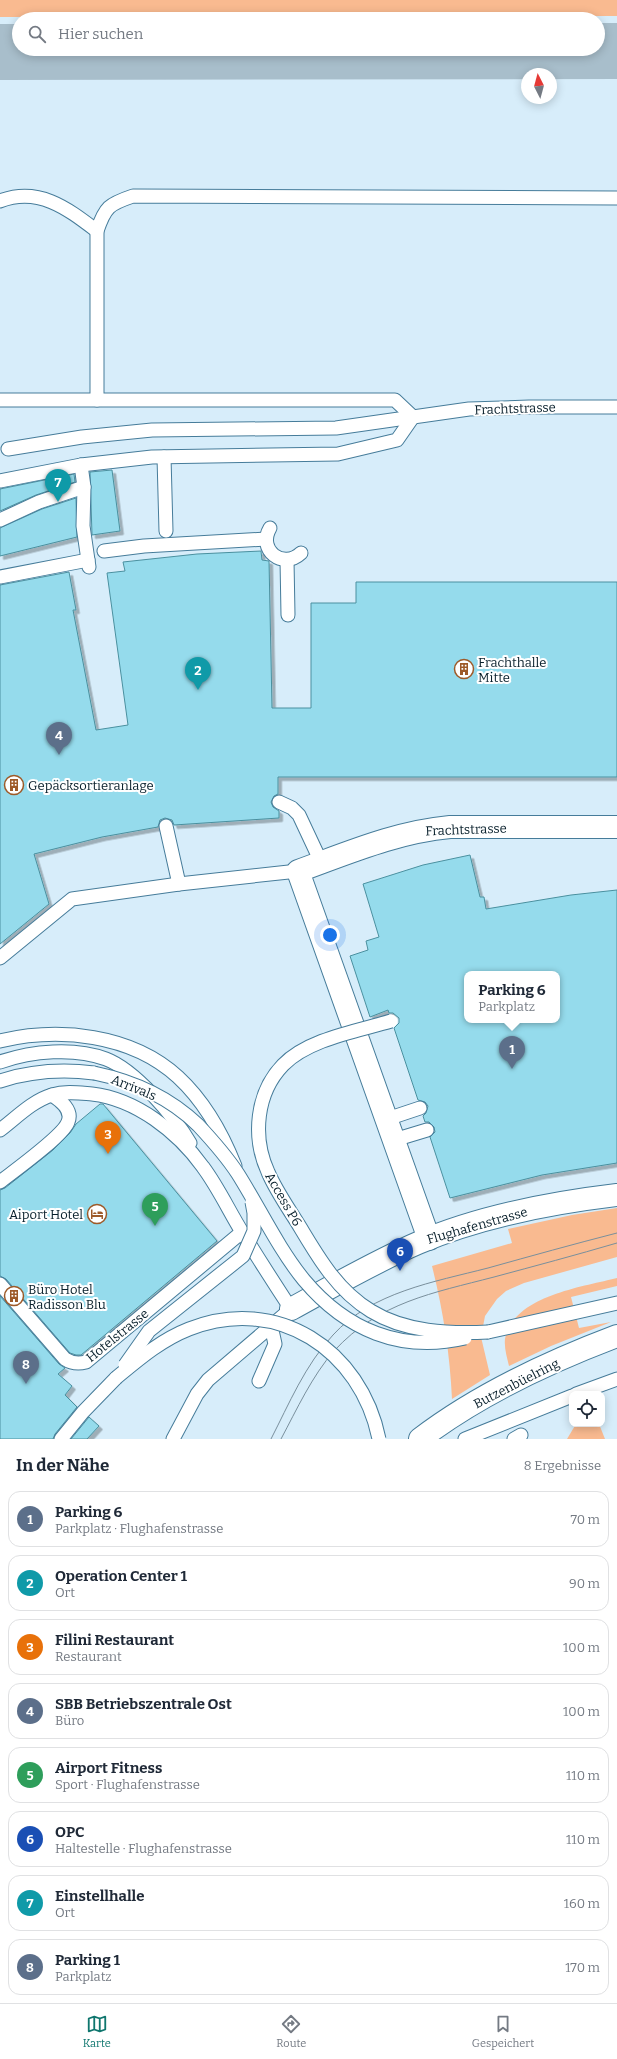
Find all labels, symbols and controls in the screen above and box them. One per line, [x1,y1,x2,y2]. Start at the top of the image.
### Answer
search box [12,12,605,56]
icon: search [26,23,48,45]
text: Hier suchen [58,25,143,43]
north arrow [521,68,557,104]
street label: Frachtstrasse [474,400,556,417]
pin: 7 [45,469,71,502]
place label: Frachthalle Mitte [478,655,546,685]
pin: 2 [185,657,211,690]
building icon: Frachthalle Mitte [453,658,475,680]
pin: 4 [46,722,72,755]
building icon: Gepäcksortieranlage [3,774,25,796]
place label: Gepäcksortieranlage [28,778,154,793]
street label: Frachtstrasse [425,821,507,838]
your location [320,925,340,945]
popup [464,971,560,1023]
text: Parking 6 [478,981,546,999]
text: Parkplatz [478,999,535,1014]
pin: 1 [499,1036,525,1069]
street label: Arrivals [109,1072,159,1103]
pin: 3 [95,1121,121,1154]
street label: Access P6 [262,1170,305,1229]
pin: 5 [142,1193,168,1226]
hotel icon: Aiport Hotel [86,1203,108,1225]
street label: Flughafenstrasse [425,1204,529,1247]
place label: Aiport Hotel [9,1207,83,1222]
pin: 6 [387,1238,413,1271]
place label: Büro Hotel Radisson Blu [28,1282,106,1312]
building icon: Büro Hotel Radisson Blu [3,1285,25,1307]
street label: Hotelstrasse [83,1306,152,1365]
pin: 8 [13,1351,39,1384]
street label: Butzenbüelring [471,1355,561,1411]
map controls [569,1391,605,1427]
button: locate [569,1391,605,1427]
text: In der Nähe [16,1455,109,1476]
text: 8 Ergebnisse [524,1458,601,1473]
text: Parking 6 [55,1503,122,1521]
text: 1 [27,1512,33,1527]
text: 70 m [570,1512,600,1527]
text: Parkplatz · Flughafenstrasse [55,1521,223,1536]
text: Operation Center 1 [55,1567,187,1585]
text: 2 [26,1576,34,1591]
text: 90 m [569,1576,600,1591]
text: Ort [55,1585,75,1600]
text: Filini Restaurant [55,1631,174,1649]
text: 3 [26,1640,34,1655]
text: 100 m [563,1640,600,1655]
text: Restaurant [55,1649,122,1664]
text: SBB Betriebszentrale Ost [55,1695,232,1713]
text: 4 [26,1704,34,1719]
text: 100 m [563,1704,600,1719]
text: Büro [55,1713,84,1728]
text: Airport Fitness [55,1759,162,1777]
text: 5 [26,1768,34,1783]
text: 110 m [566,1768,600,1783]
text: Sport · Flughafenstrasse [55,1777,200,1792]
text: OPC [55,1823,85,1841]
text: 6 [26,1832,34,1847]
text: 110 m [566,1832,600,1847]
text: Haltestelle · Flughafenstrasse [55,1841,232,1856]
text: Einstellhalle [55,1887,144,1905]
text: 7 [27,1896,34,1911]
text: 160 m [564,1896,600,1911]
text: Ort [55,1905,75,1920]
text: Parking 1 [55,1951,120,1969]
text: 8 [26,1960,34,1975]
text: 170 m [565,1960,600,1975]
text: Parkplatz [55,1969,112,1984]
tab: Karte [83,2013,111,2050]
tab: Route [276,2013,306,2050]
tab: Gespeichert [472,2013,534,2050]

